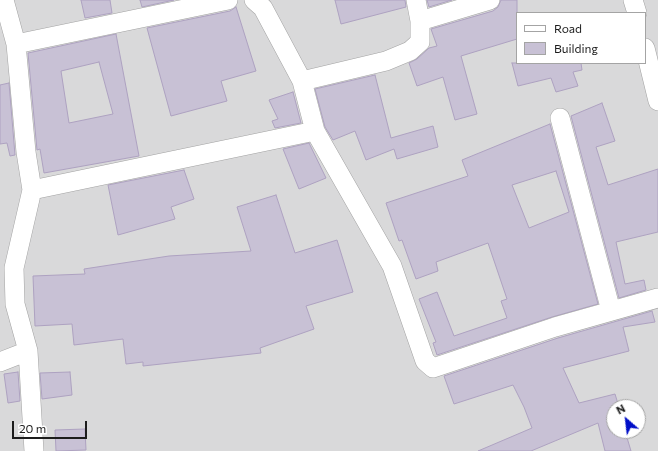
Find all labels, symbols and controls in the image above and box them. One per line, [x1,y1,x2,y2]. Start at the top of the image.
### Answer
legend [516,12,646,64]
text: Road [554,21,582,35]
text: Building [554,41,598,55]
north arrow [606,399,646,439]
text: N [614,401,627,417]
scale bar [14,413,89,439]
text: 20 m [19,421,46,435]

